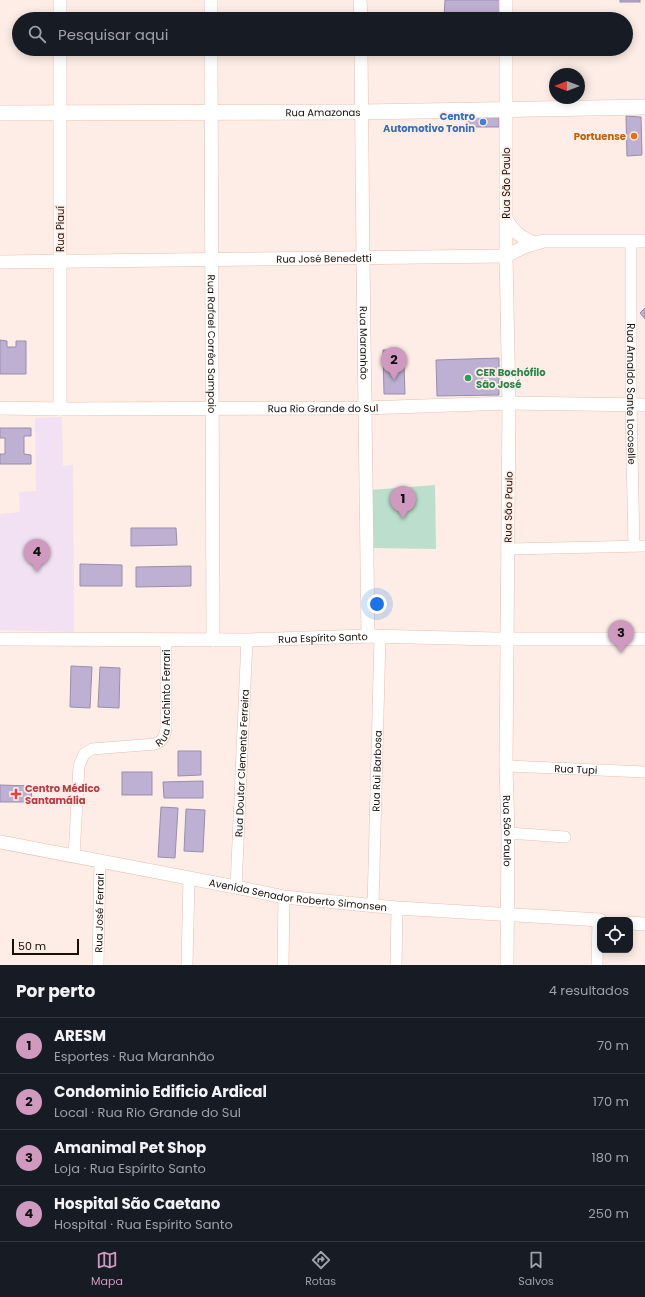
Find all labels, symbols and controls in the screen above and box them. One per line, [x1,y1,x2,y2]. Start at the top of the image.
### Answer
search box [12,12,633,56]
icon: search [26,23,48,45]
text: Pesquisar aqui [58,24,168,45]
north arrow [549,68,585,104]
street label: Rua Amazonas [285,105,361,120]
place label: Centro Automotivo Tonin [383,109,476,136]
marker: Centro Automotivo Tonin [478,117,488,127]
place label: Portuense [574,129,626,144]
marker: Portuense [629,131,639,141]
street label: Rua São Paulo [499,147,514,219]
street label: Rua Piauí [53,206,68,252]
street label: Rua José Benedetti [276,251,372,267]
street label: Rua Rafael Corrêa Sampaio [204,275,219,413]
street label: Rua Maranhão [356,306,372,380]
street label: Rua Arnaldo Sante Locoselle [623,323,639,465]
pin: 2 [381,347,407,380]
place label: CER Bochófilo São José [476,365,546,392]
marker: CER Bochófilo São José [463,373,473,383]
street label: Rua Rio Grande do Sul [268,401,379,416]
street label: Rua São Paulo [500,471,517,543]
pin: 1 [390,486,416,519]
pin: 4 [24,539,50,572]
your location [367,594,387,614]
pin: 3 [608,620,634,653]
street label: Rua Espírito Santo [278,629,368,647]
street label: Rua Archinto Ferrari [152,650,174,750]
street label: Rua Doutor Clemente Ferreira [231,689,253,837]
street label: Rua Rui Barbosa [368,730,386,812]
street label: Rua Tupi [554,761,598,778]
place label: Centro Médico Santamália [25,781,100,808]
marker: Centro Médico Santamália [10,788,22,800]
street label: Rua São Paulo [499,795,515,867]
street label: Rua José Ferrari [91,873,108,953]
street label: Avenida Senador Roberto Simonsen [208,875,388,915]
map controls [597,917,633,953]
button: locate [597,917,633,953]
scale bar [12,937,79,956]
text: 50 m [18,938,46,954]
text: Por perto [16,979,95,1003]
text: 4 resultados [549,981,629,1000]
text: ARESM [54,1025,106,1046]
text: 1 [27,1036,31,1055]
text: 70 m [597,1036,629,1055]
text: Esportes · Rua Maranhão [54,1047,215,1066]
text: Condominio Edificio Ardical [54,1081,267,1102]
text: 2 [25,1092,33,1111]
text: 170 m [593,1092,629,1111]
text: Local · Rua Rio Grande do Sul [54,1103,241,1122]
text: Amanimal Pet Shop [54,1137,206,1158]
text: 3 [25,1148,33,1167]
text: 180 m [592,1148,629,1167]
text: Loja · Rua Espírito Santo [54,1159,206,1178]
text: Hospital São Caetano [54,1193,220,1214]
text: 4 [25,1204,33,1223]
text: 250 m [588,1204,629,1223]
text: Hospital · Rua Espírito Santo [54,1215,233,1234]
tab: Mapa [91,1249,123,1290]
tab: Rotas [305,1249,336,1290]
tab: Salvos [518,1249,554,1290]

